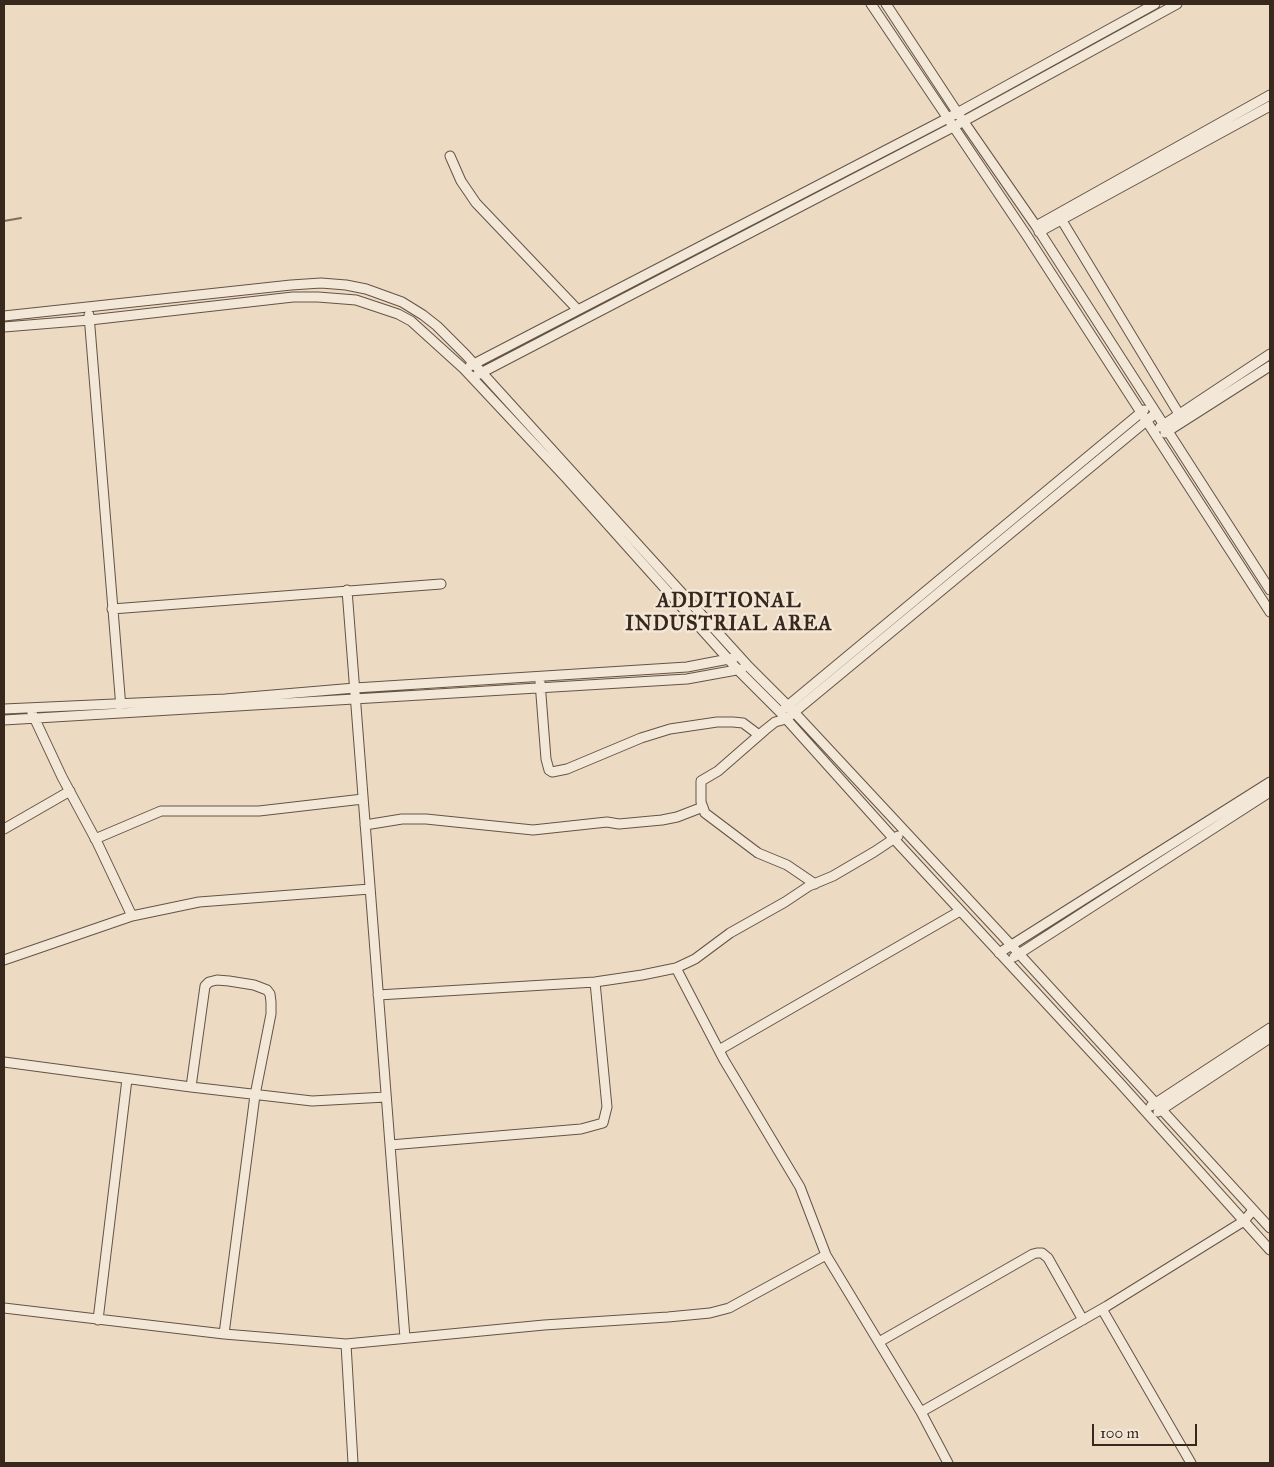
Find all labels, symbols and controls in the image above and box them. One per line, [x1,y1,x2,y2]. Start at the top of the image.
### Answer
district label: ADDITIONAL INDUSTRIAL AREA [623,590,835,637]
scale bar [1094,1414,1199,1446]
text: 100 m [1100,1424,1139,1442]

